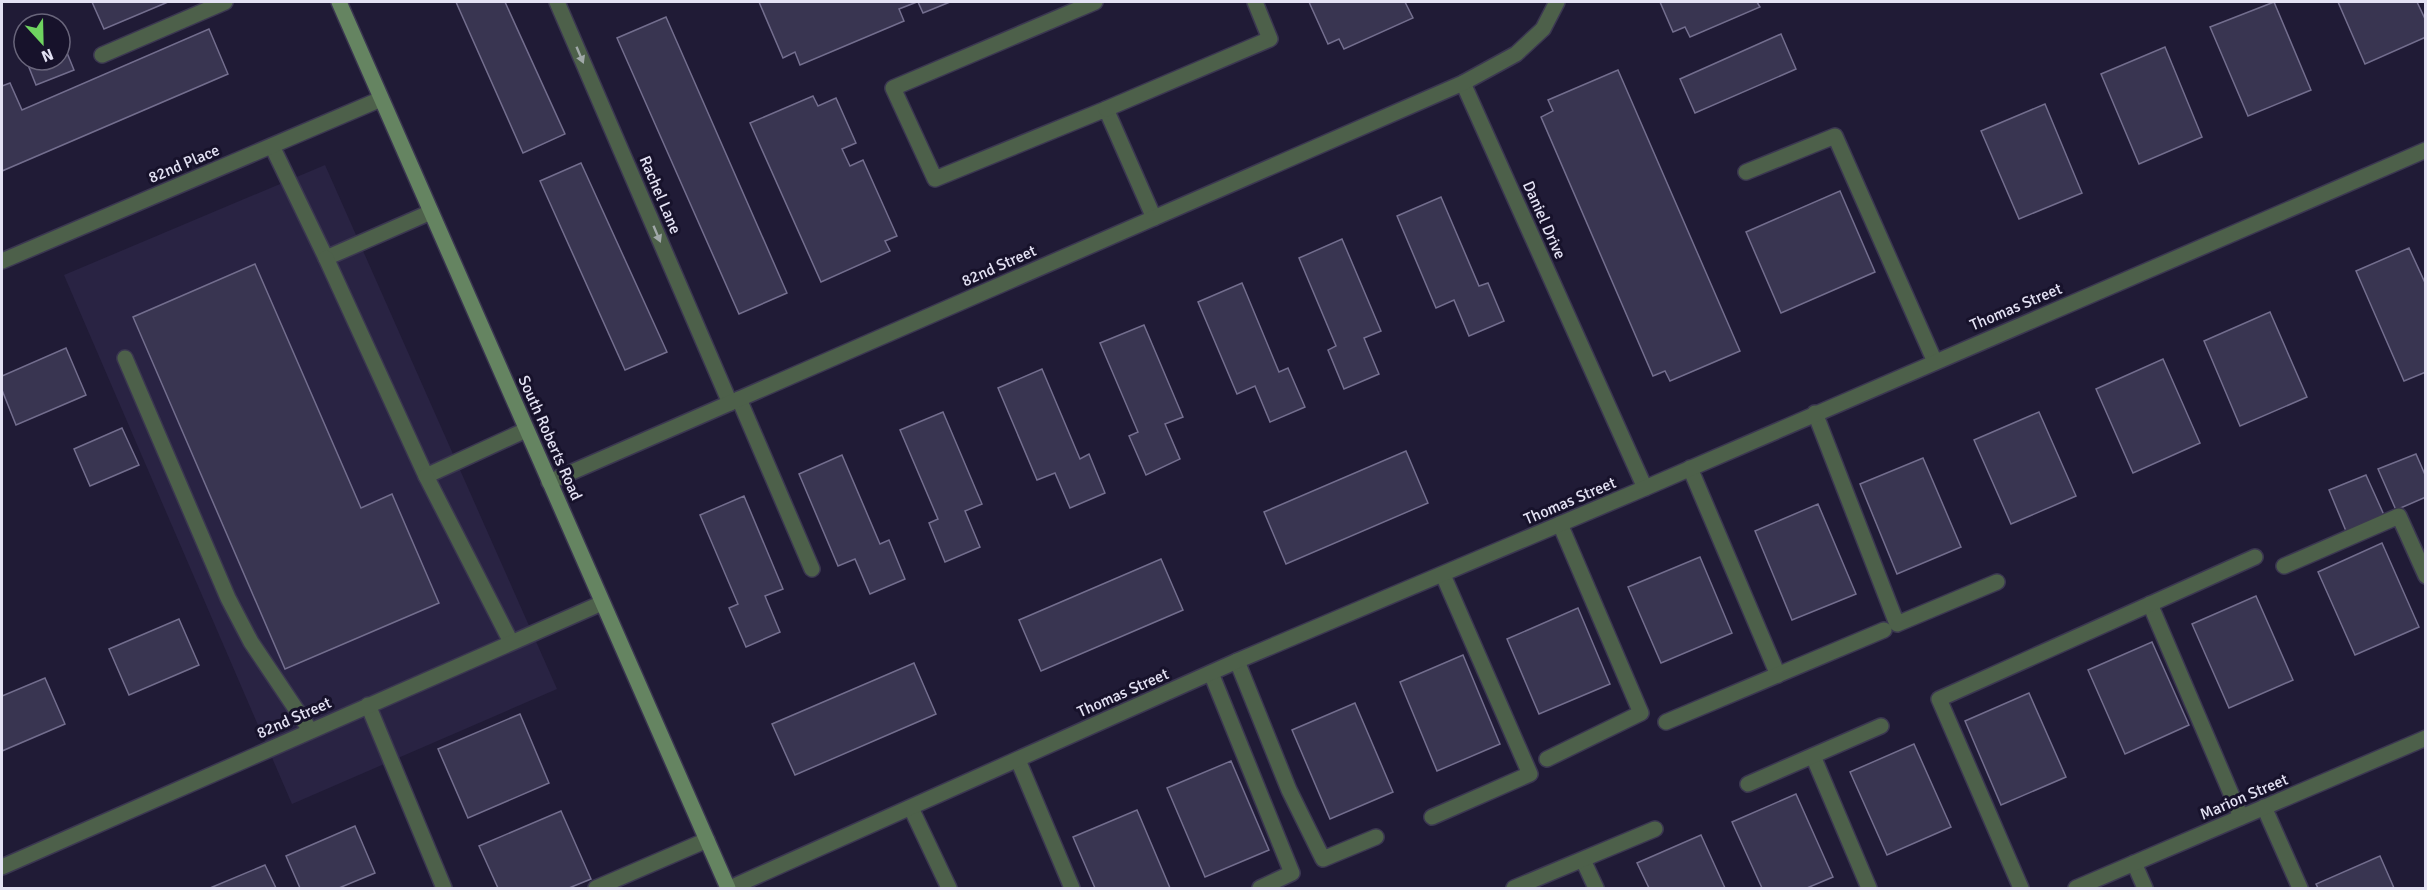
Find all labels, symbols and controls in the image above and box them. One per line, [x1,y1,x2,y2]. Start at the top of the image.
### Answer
north arrow [12,12,72,72]
text: N [38,44,56,66]
one-way arrow [575,47,585,65]
street label: 82nd Place [145,140,223,188]
street label: Rachel Lane [635,153,685,237]
street label: Daniel Drive [1518,178,1570,262]
one-way arrow [652,226,662,244]
street label: 82nd Street [959,240,1040,291]
street label: Thomas Street [1967,278,2065,335]
street label: South Roberts Road [514,372,586,504]
street label: Thomas Street [1521,472,1619,529]
street label: Thomas Street [1074,664,1172,722]
street label: 82nd Street [254,692,335,743]
street label: Marion Street [2197,769,2291,825]

